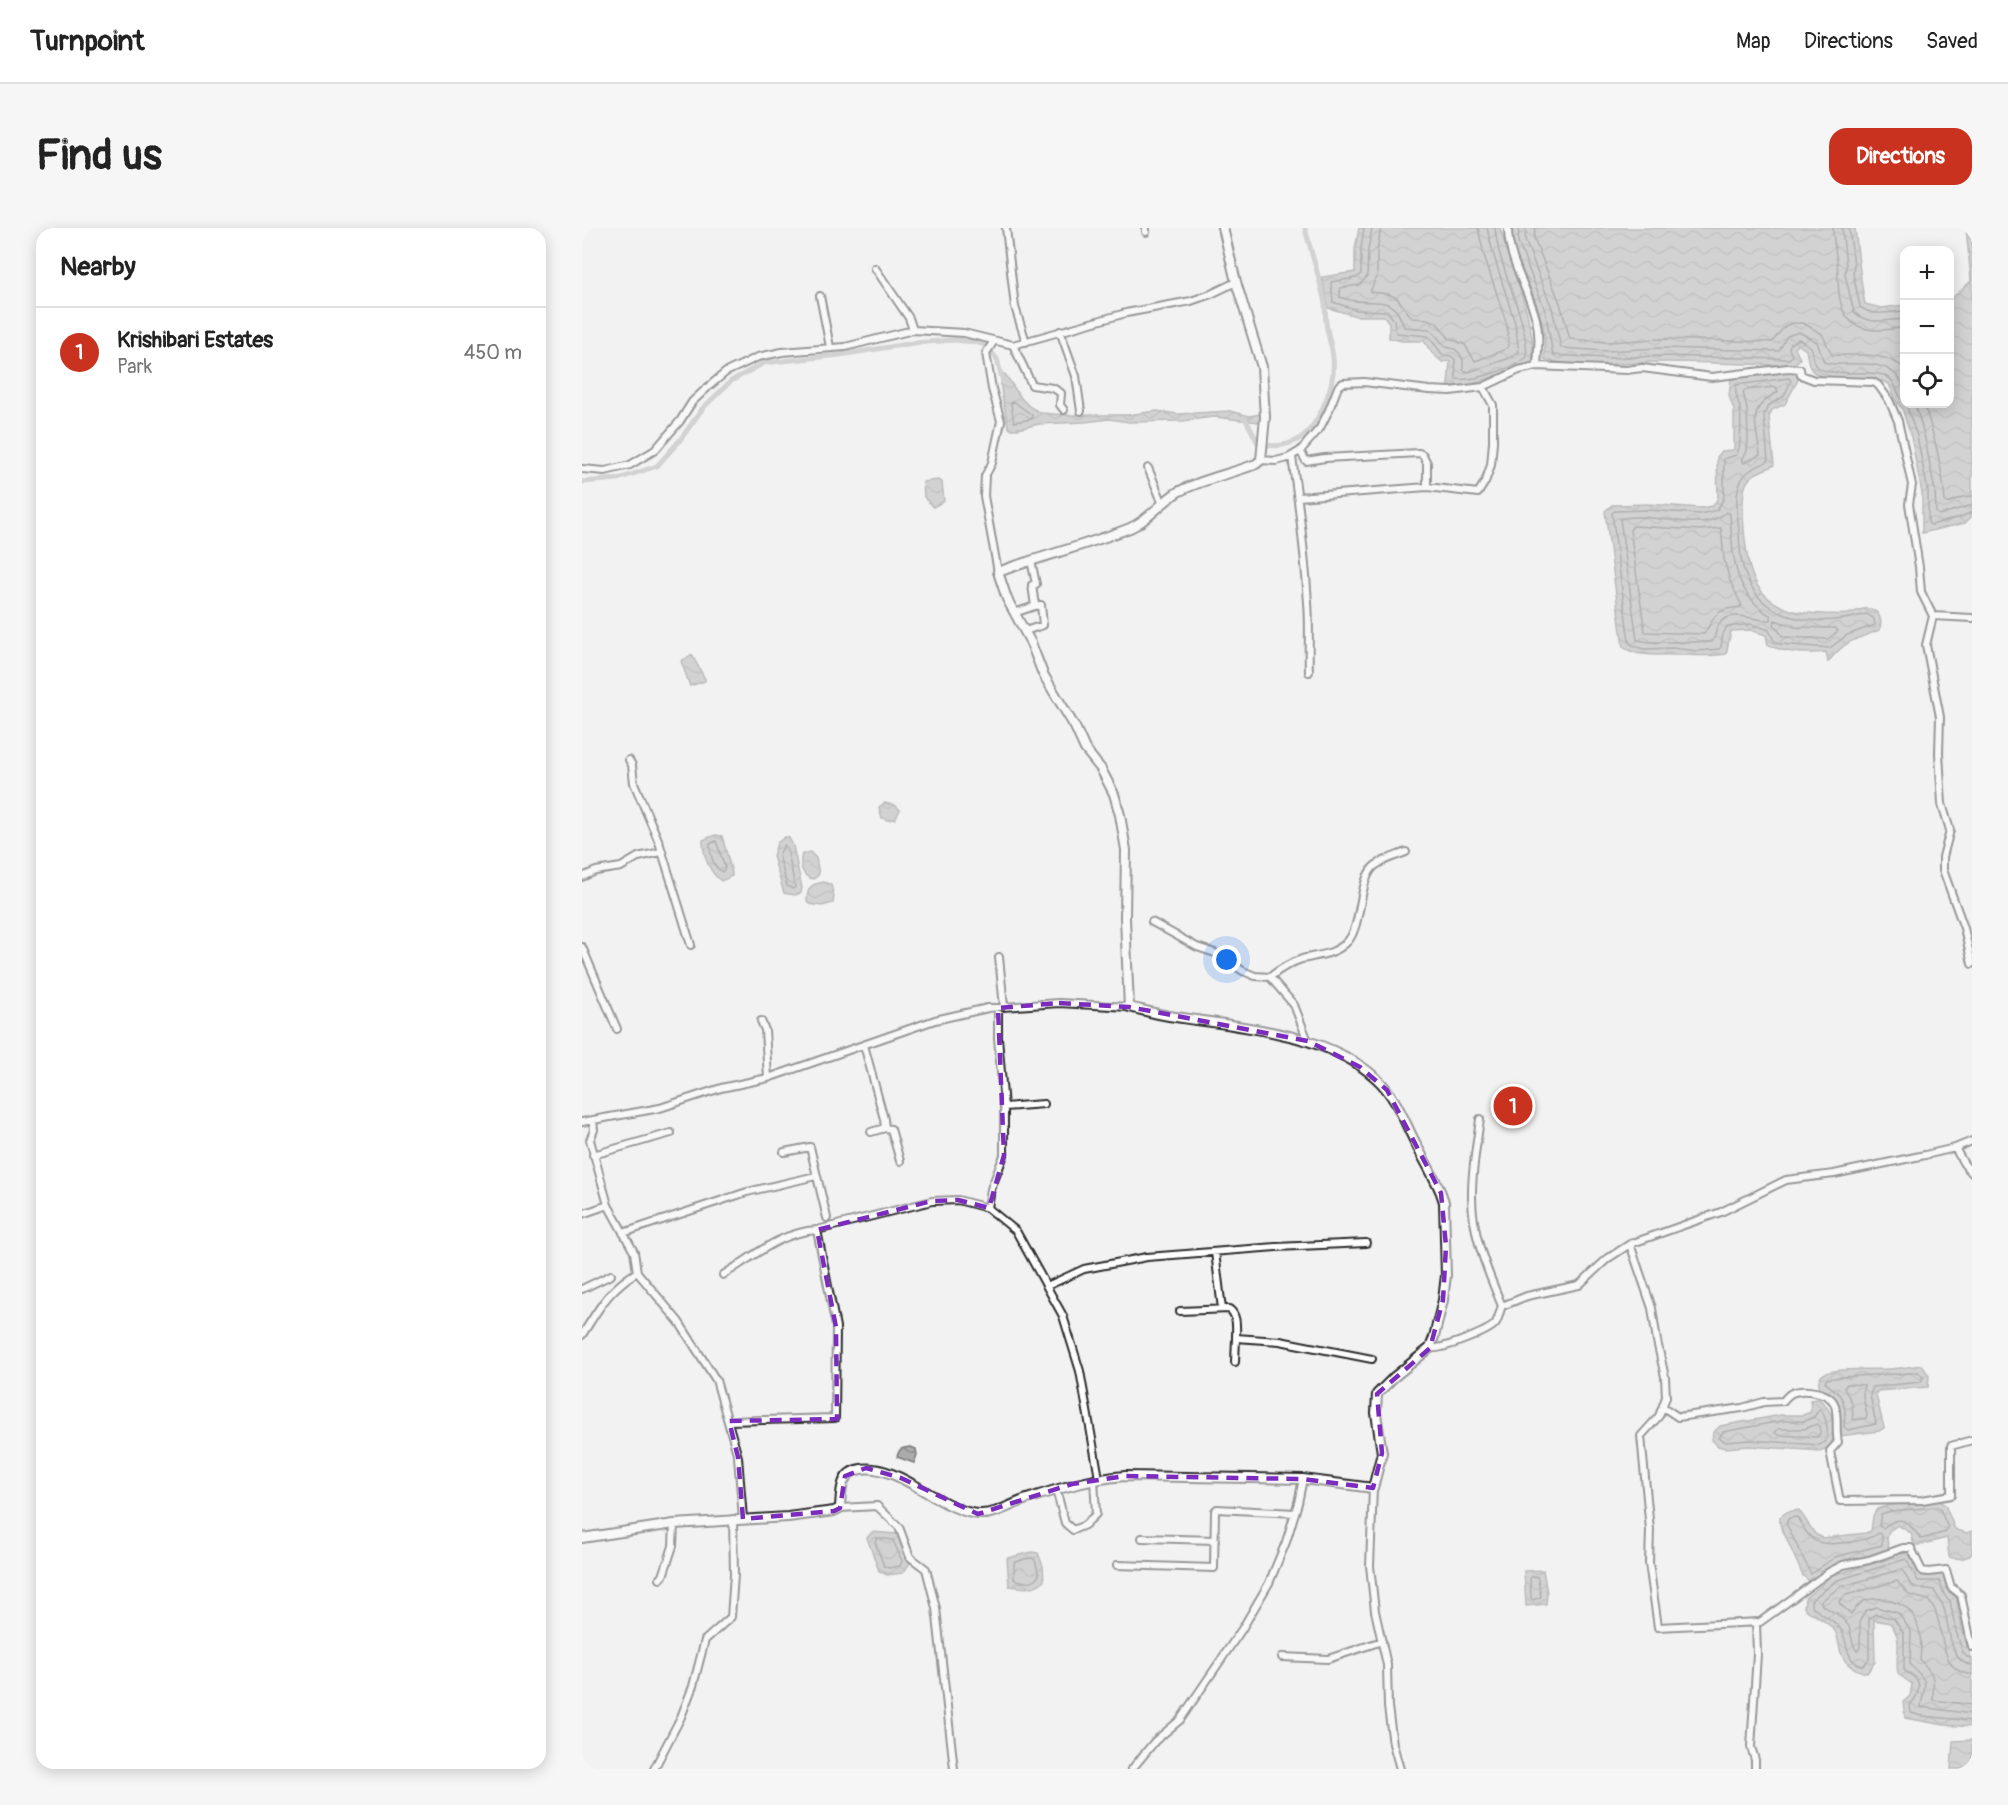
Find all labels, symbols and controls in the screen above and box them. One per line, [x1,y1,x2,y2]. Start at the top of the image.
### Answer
text: Turnpoint [30,24,144,59]
text: Map [1736,28,1771,55]
text: Directions [1804,28,1893,55]
text: Saved [1926,28,1978,55]
button: Directions [1829,128,1972,185]
text: Find us [36,130,162,182]
map controls [1900,246,1954,408]
button: + [1900,246,1954,300]
text: Nearby [60,251,136,283]
button: − [1900,300,1954,354]
text: Krishibari Estates [117,326,273,354]
text: 1 [76,340,83,365]
text: 450 m [464,340,522,365]
text: Park [117,354,152,379]
button: locate [1900,354,1954,408]
your location [1212,945,1241,974]
pin: 1 [1494,1084,1532,1128]

